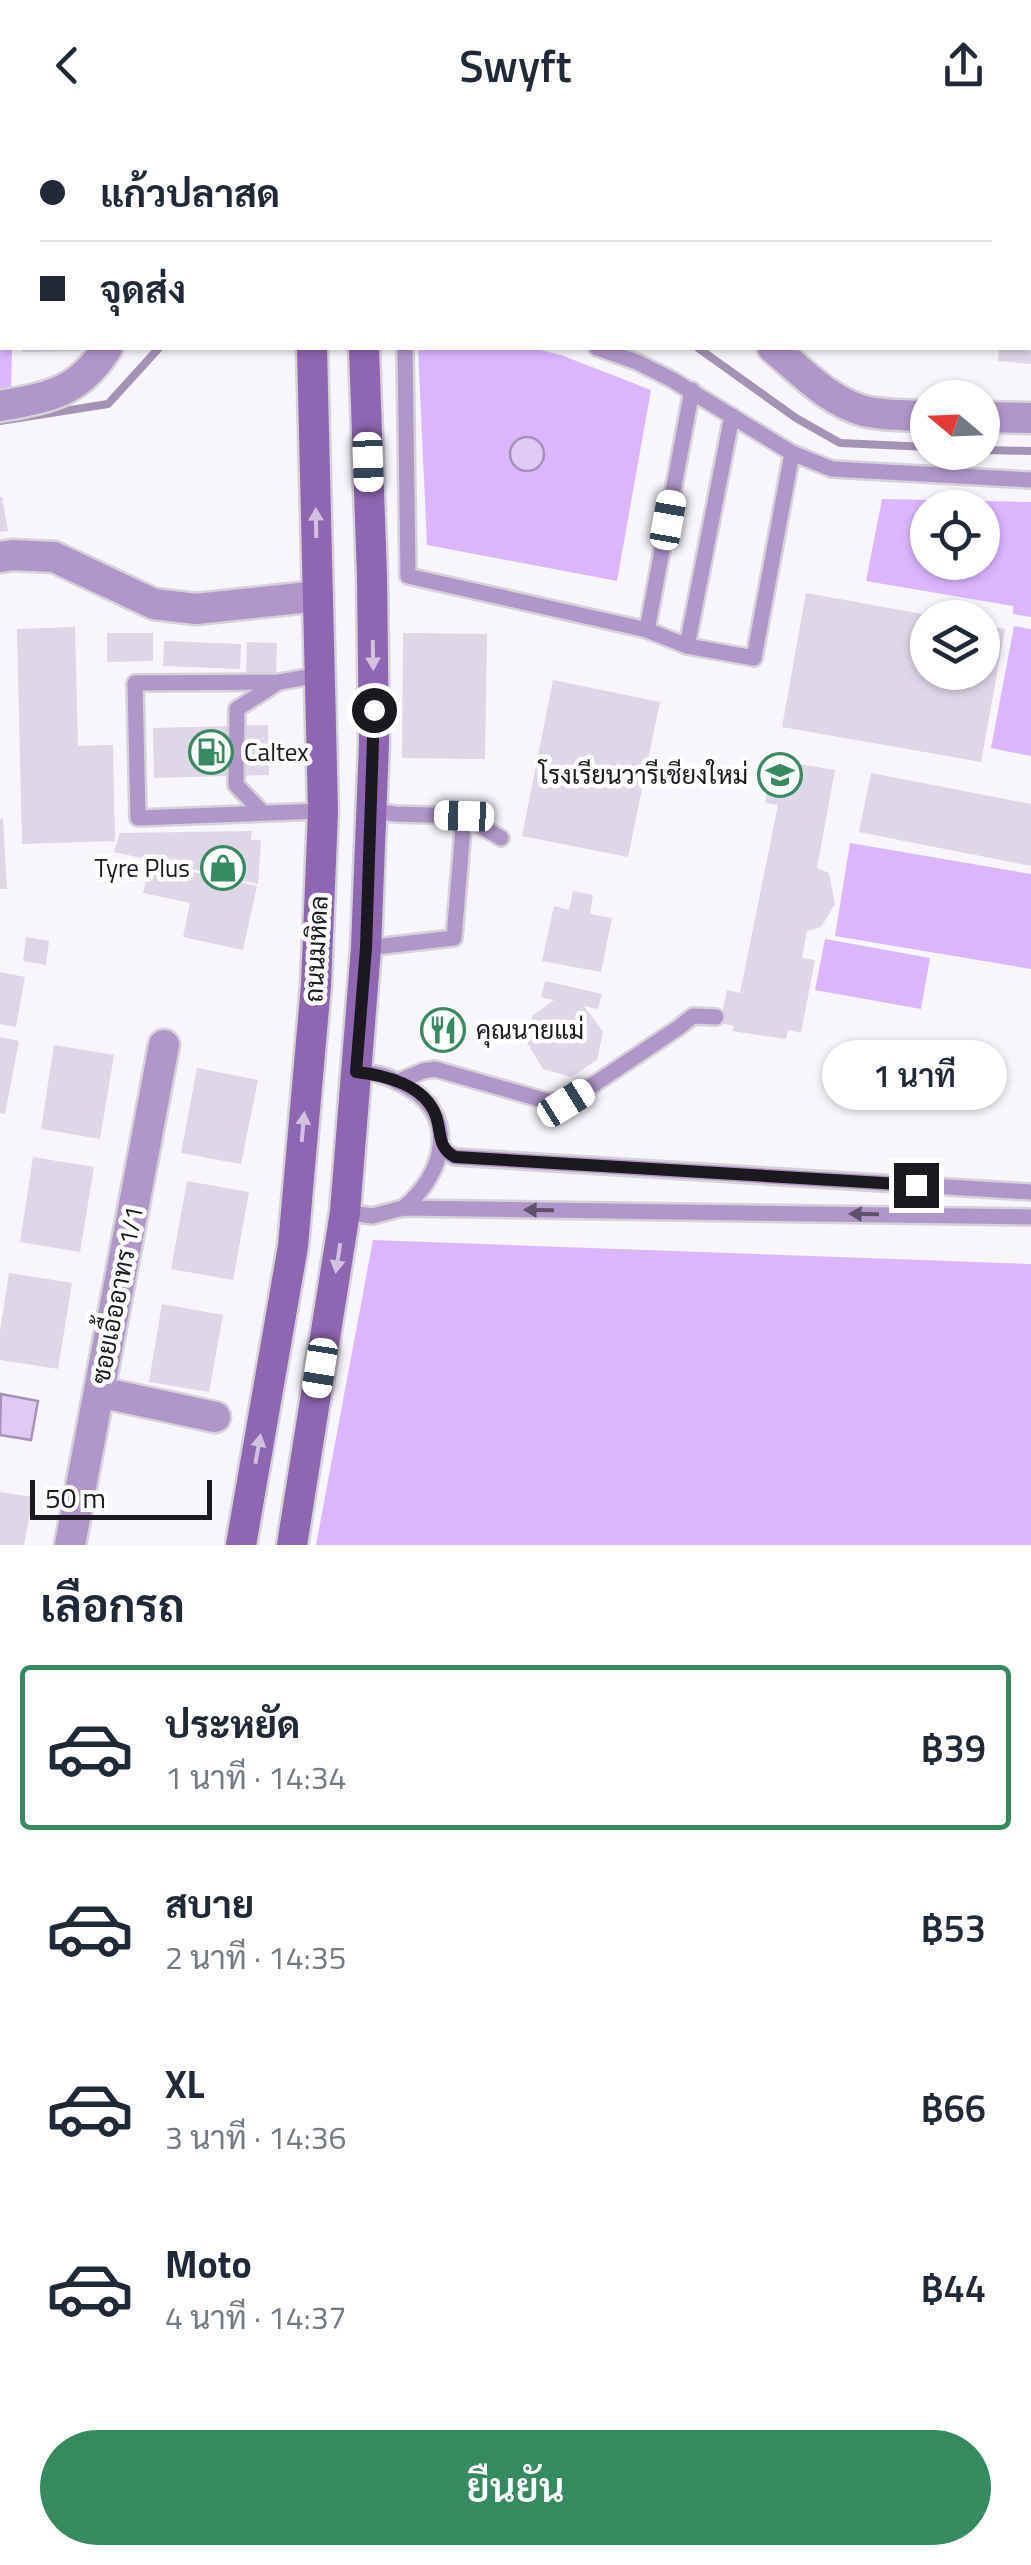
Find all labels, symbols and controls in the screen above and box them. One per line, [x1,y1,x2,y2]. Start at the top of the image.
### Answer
text: Swyft [459,31,572,99]
icon: back [40,38,95,93]
icon: share [936,38,991,93]
text: แก้วปลาสด [100,164,280,222]
text: จุดส่ง [100,260,186,318]
north arrow [910,380,1000,470]
map controls [910,380,1000,690]
car [352,431,384,493]
car [648,488,688,552]
button: locate [910,490,1000,580]
one-way arrow [307,507,323,539]
button: layers [910,600,1000,690]
one-way arrow [365,639,381,671]
route start [352,688,397,733]
fuel station icon: Caltex [188,729,234,775]
place label: Caltex [244,733,309,771]
school or university icon: โรงเรียนวารีเชียงใหม่ [757,752,803,798]
place label: โรงเรียนวารีเชียงใหม่ [537,756,748,794]
car [433,800,495,832]
shop icon: Tyre Plus [200,845,246,891]
place label: Tyre Plus [94,849,190,887]
street label: ถนนมหิดล [294,895,338,1003]
restaurant icon: คุณนายแม่ [420,1007,466,1053]
place label: คุณนายแม่ [476,1011,584,1049]
callout: 1 นาที [824,1040,1008,1110]
text: 1 นาที [873,1051,956,1099]
car [533,1074,599,1132]
one-way arrow [296,1111,312,1143]
route end [894,1163,939,1208]
one-way arrow [522,1201,554,1217]
street label: ซอยเอื้ออาทร 1/1 [77,1202,153,1387]
one-way arrow [847,1206,879,1222]
one-way arrow [330,1243,345,1275]
car [300,1336,340,1400]
one-way arrow [251,1433,266,1464]
scale bar [30,1475,212,1520]
text: 50 m [45,1476,106,1519]
text: เลือกรถ [40,1571,185,1639]
text: ประหยัด [165,1695,300,1753]
icon: car [45,1703,135,1793]
text: ฿39 [921,1719,986,1777]
text: 1 นาที · 14:34 [165,1753,347,1801]
text: สบาย [165,1875,254,1933]
icon: car [45,1883,135,1973]
text: ฿53 [921,1899,986,1957]
text: 2 นาที · 14:35 [165,1933,347,1981]
text: XL [165,2055,205,2113]
icon: car [45,2063,135,2153]
text: ฿66 [921,2079,986,2137]
text: 3 นาที · 14:36 [165,2113,347,2161]
text: Moto [165,2235,252,2293]
icon: car [45,2243,135,2333]
text: ฿44 [921,2259,986,2317]
text: 4 นาที · 14:37 [165,2293,347,2341]
button: ยืนยัน [40,2430,991,2545]

